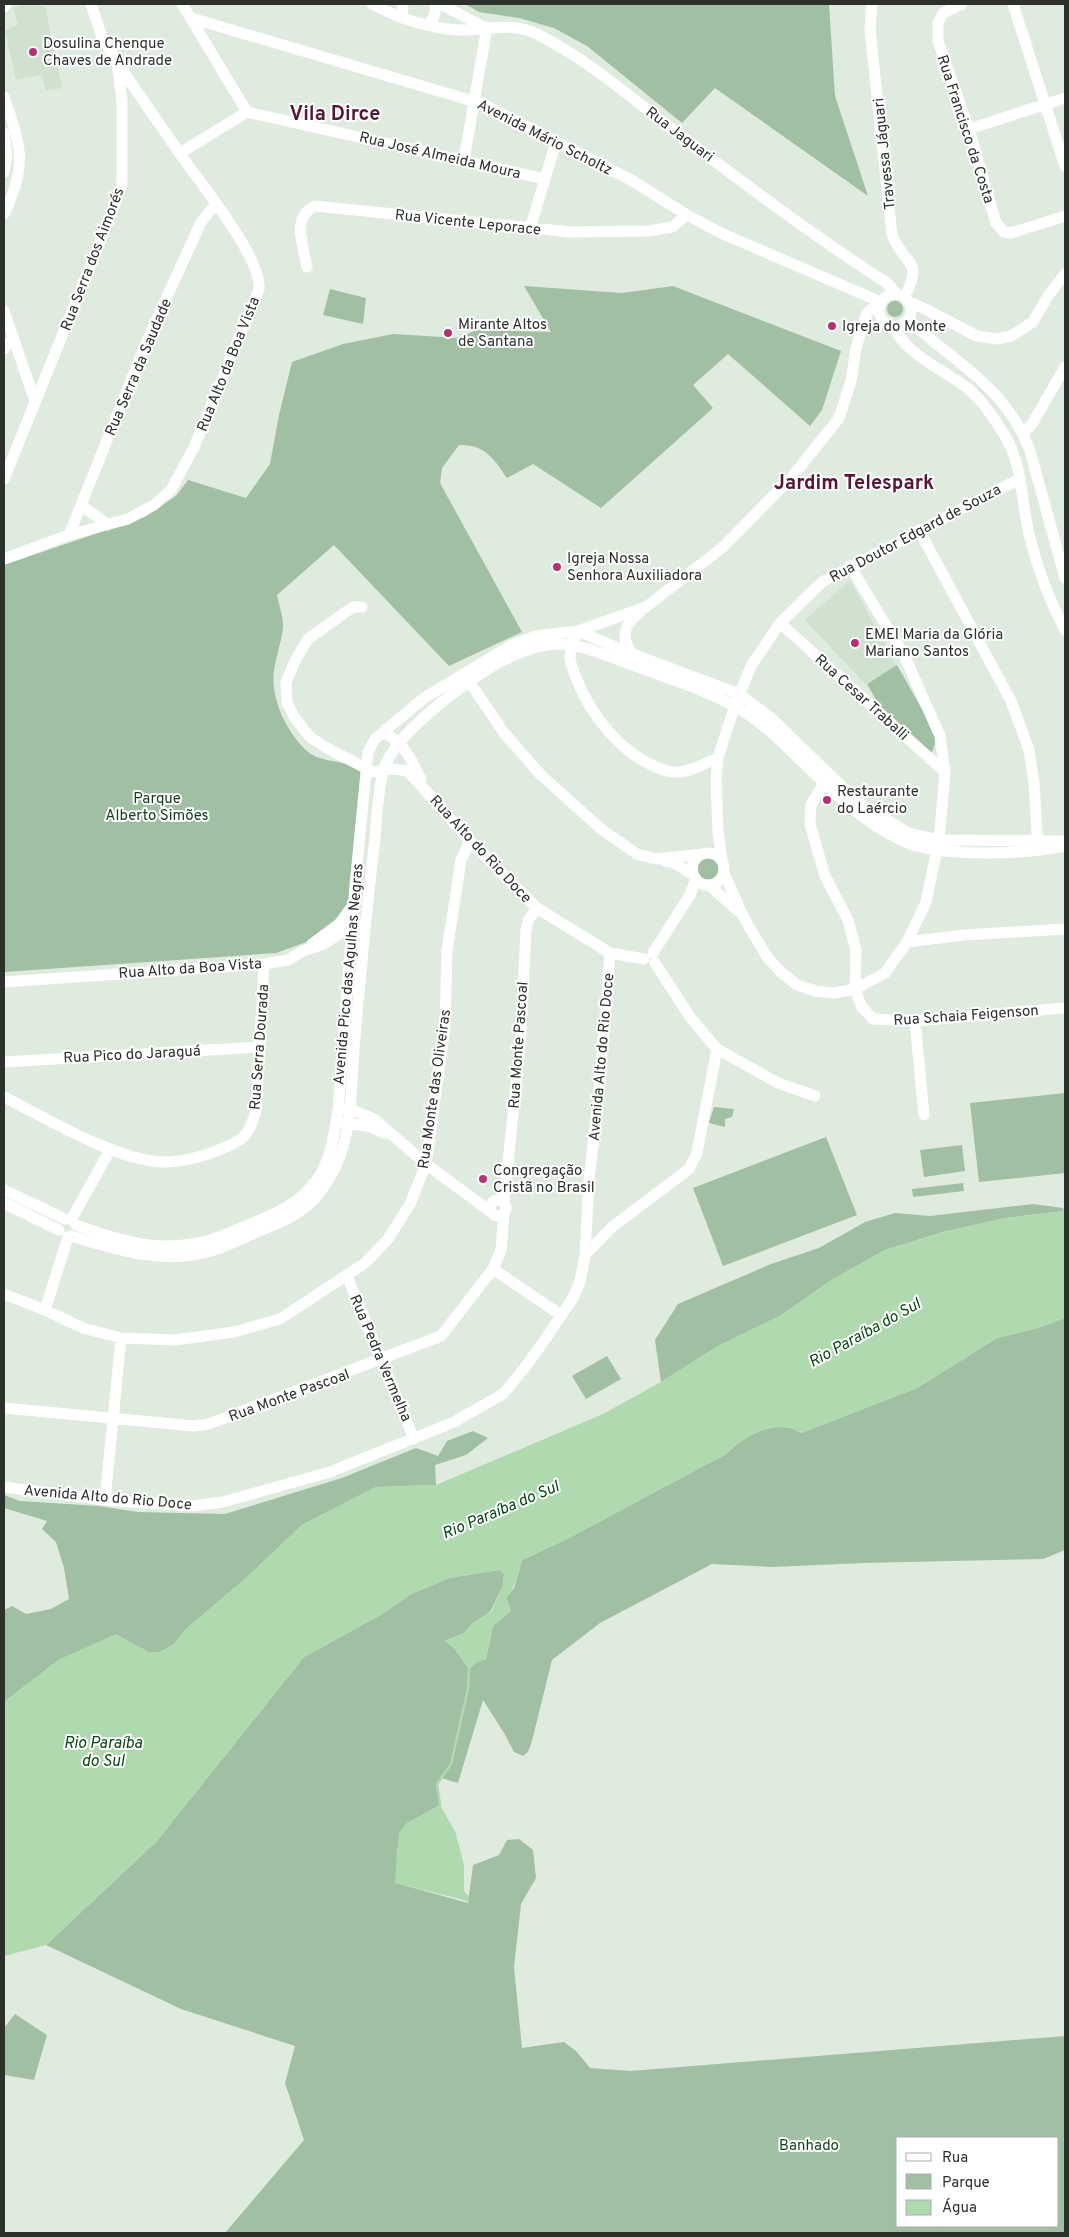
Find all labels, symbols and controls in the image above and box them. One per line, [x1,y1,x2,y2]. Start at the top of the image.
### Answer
place label: Dosulina Chenque Chaves de Andrade [43,35,172,71]
marker: Dosulina Chenque Chaves de Andrade [27,46,39,58]
street label: Rua Francisco da Costa [932,53,998,206]
street label: Avenida Mário Scholtz [474,96,615,181]
street label: Travessa Jáguari [870,97,901,211]
district label: Vila Dirce [290,102,380,128]
street label: Rua Jaguari [641,103,717,167]
street label: Rua José Almeida Moura [357,129,522,184]
street label: Rua Serra dos Aimorés [57,185,129,334]
street label: Rua Vicente Leporace [394,206,542,241]
street label: Rua Alto da Boa Vista [194,294,265,435]
street label: Rua Serra da Saudade [102,296,177,439]
place label: Mirante Altos de Santana [458,316,547,352]
place label: Igreja do Monte [842,318,946,337]
marker: Igreja do Monte [826,320,838,332]
marker: Mirante Altos de Santana [442,327,454,339]
district label: Jardim Telespark [774,471,934,497]
street label: Rua Doutor Edgard de Souza [827,481,1005,588]
place label: Igreja Nossa Senhora Auxiliadora [567,550,702,586]
marker: Igreja Nossa Senhora Auxiliadora [551,561,563,573]
place label: EMEI Maria da Glória Mariano Santos [865,626,1003,662]
marker: EMEI Maria da Glória Mariano Santos [849,637,861,649]
street label: Rua Cesar Traballi [810,651,912,745]
place label: Restaurante do Laércio [837,783,919,819]
park label: Parque Alberto Simões [105,790,209,826]
street label: Rua Alto do Rio Doce [425,792,535,908]
marker: Restaurante do Laércio [821,794,833,806]
street label: Avenida Pico das Agulhas Negras [330,863,369,1086]
street label: Rua Alto da Boa Vista [118,955,262,984]
street label: Avenida Alto do Rio Doce [586,972,619,1142]
street label: Rua Monte Pascoal [506,981,533,1109]
street label: Rua Serra Dourada [247,983,274,1111]
street label: Rua Schaia Feigenson [893,1002,1039,1031]
street label: Rua Monte das Oliveiras [415,1008,456,1170]
street label: Rua Pico do Jaraguá [63,1042,201,1069]
place label: Congregação Cristã no Brasil [493,1162,595,1198]
marker: Congregação Cristã no Brasil [477,1173,489,1185]
street label: Rua Pedra Vermelha [344,1292,415,1425]
water label: Rio Paraíba do Sul [805,1294,925,1373]
street label: Rua Monte Pascoal [226,1366,353,1427]
water label: Rio Paraíba do Sul [439,1477,563,1544]
street label: Avenida Alto do Rio Doce [23,1482,193,1515]
water label: Rio Paraíba do Sul [64,1734,143,1772]
park label: Banhado [779,2137,839,2156]
legend [896,2137,1059,2227]
text: Rua [942,2149,968,2168]
text: Parque [942,2174,990,2193]
text: Água [942,2198,977,2218]

